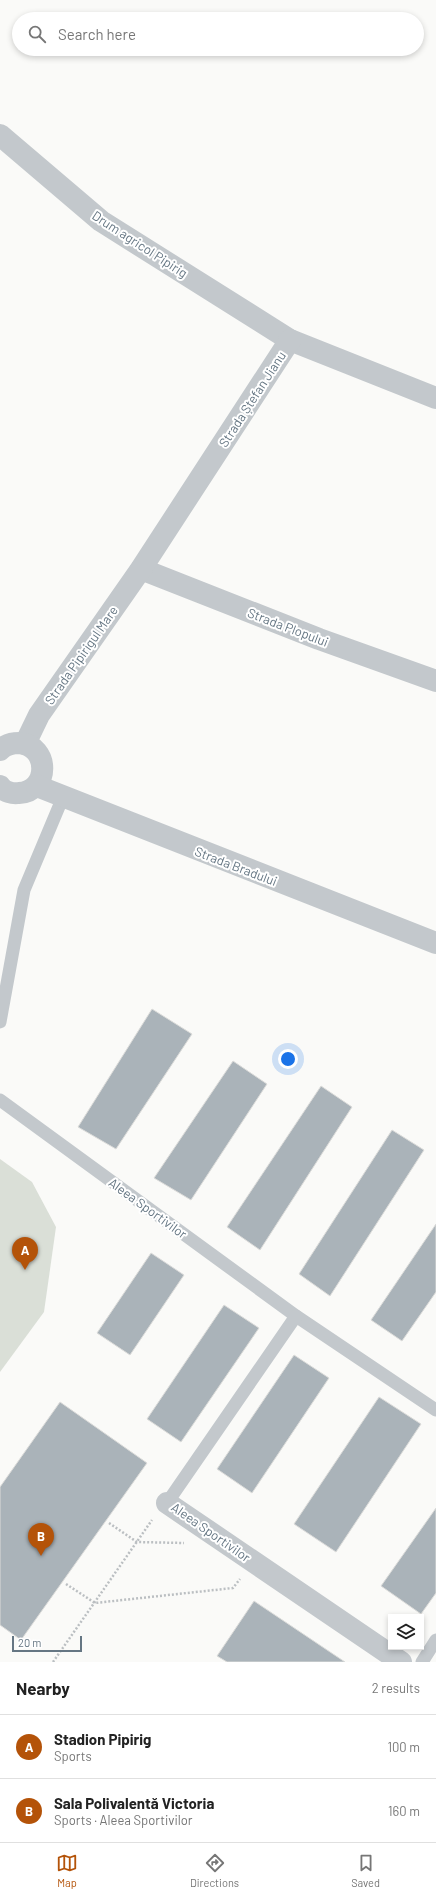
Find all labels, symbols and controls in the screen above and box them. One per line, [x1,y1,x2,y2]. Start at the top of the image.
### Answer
search box [12,12,424,56]
icon: search [26,23,48,45]
text: Search here [58,25,136,43]
street label: Drum agricol Pipirig [89,207,191,281]
street label: Strada Ștefan Jianu [215,348,289,450]
street label: Strada Pipirigul Mare [41,603,121,707]
street label: Strada Plopului [245,604,331,650]
street label: Strada Bradului [193,843,279,889]
your location [278,1049,298,1069]
street label: Aleea Sportivilor [106,1174,191,1242]
pin: A [12,1237,38,1270]
street label: Aleea Sportivilor [168,1499,254,1565]
pin: B [28,1523,54,1556]
map controls [388,1614,424,1650]
button: layers [388,1614,424,1650]
scale bar [12,1634,82,1653]
text: 20 m [18,1636,41,1649]
text: Nearby [16,1678,70,1698]
text: 2 results [372,1680,420,1696]
text: Stadion Pipirig [54,1730,151,1748]
text: A [25,1739,33,1755]
text: 100 m [387,1739,420,1755]
text: Sports [54,1748,92,1764]
text: Sala Polivalentă Victoria [54,1794,214,1812]
text: B [25,1803,33,1819]
text: 160 m [388,1803,420,1819]
text: Sports · Aleea Sportivilor [54,1812,193,1828]
tab: Map [56,1852,78,1889]
tab: Directions [190,1852,239,1889]
tab: Saved [351,1852,380,1889]

